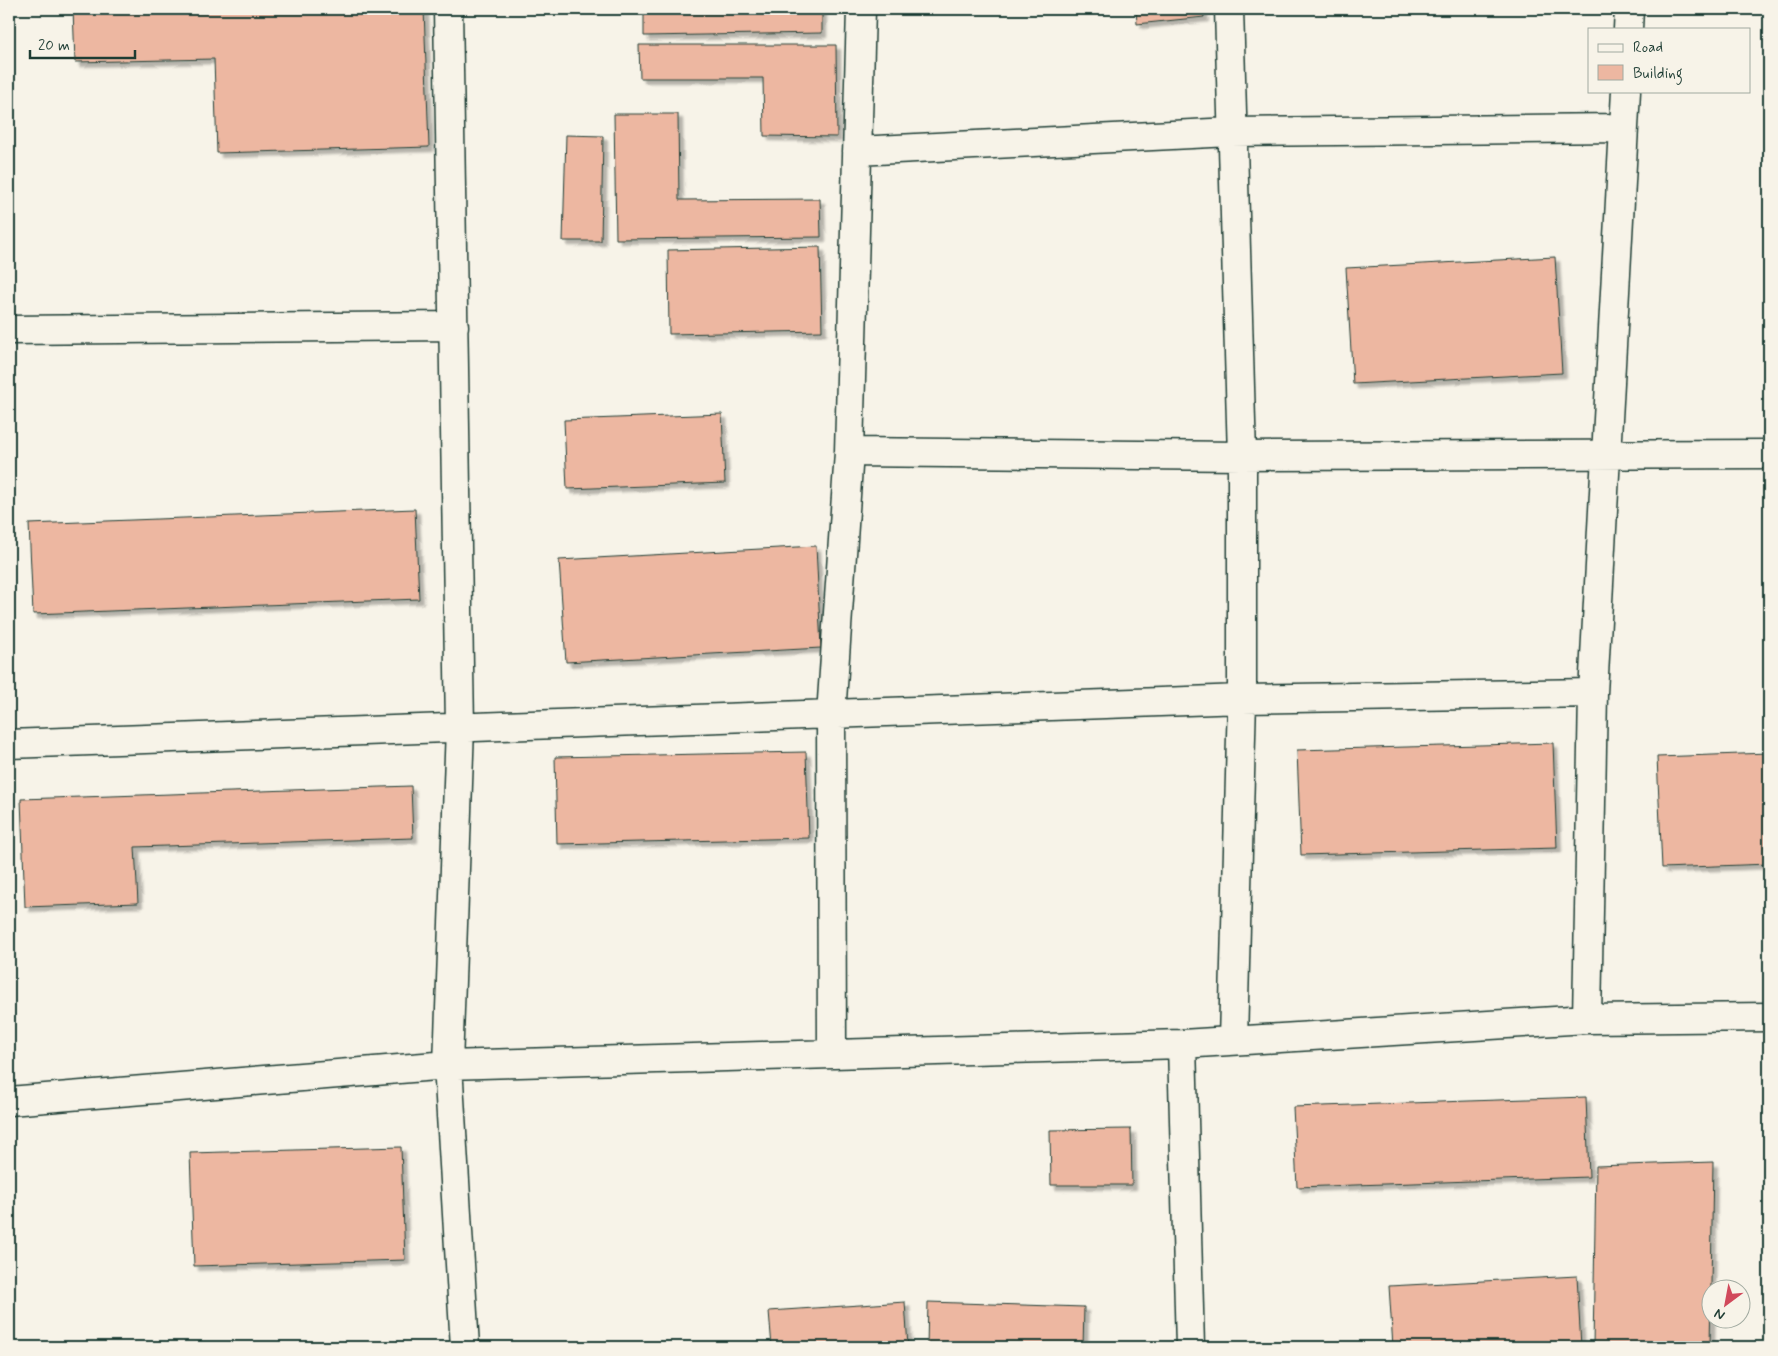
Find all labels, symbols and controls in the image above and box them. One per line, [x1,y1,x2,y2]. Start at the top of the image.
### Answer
scale bar [30,28,135,60]
legend [1588,28,1750,92]
text: 20 m [38,36,70,56]
text: Road [1633,38,1663,58]
text: Building [1633,64,1683,85]
north arrow [1700,1278,1750,1328]
text: N [1711,1304,1728,1324]

